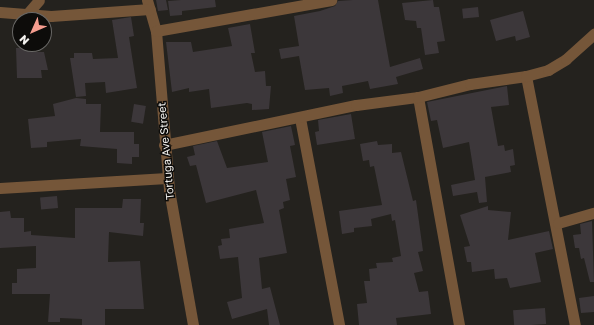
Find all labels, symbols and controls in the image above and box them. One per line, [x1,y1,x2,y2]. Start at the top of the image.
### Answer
north arrow [12,12,52,52]
text: N [16,33,31,48]
street label: Tortuga Ave Street [155,102,177,200]

